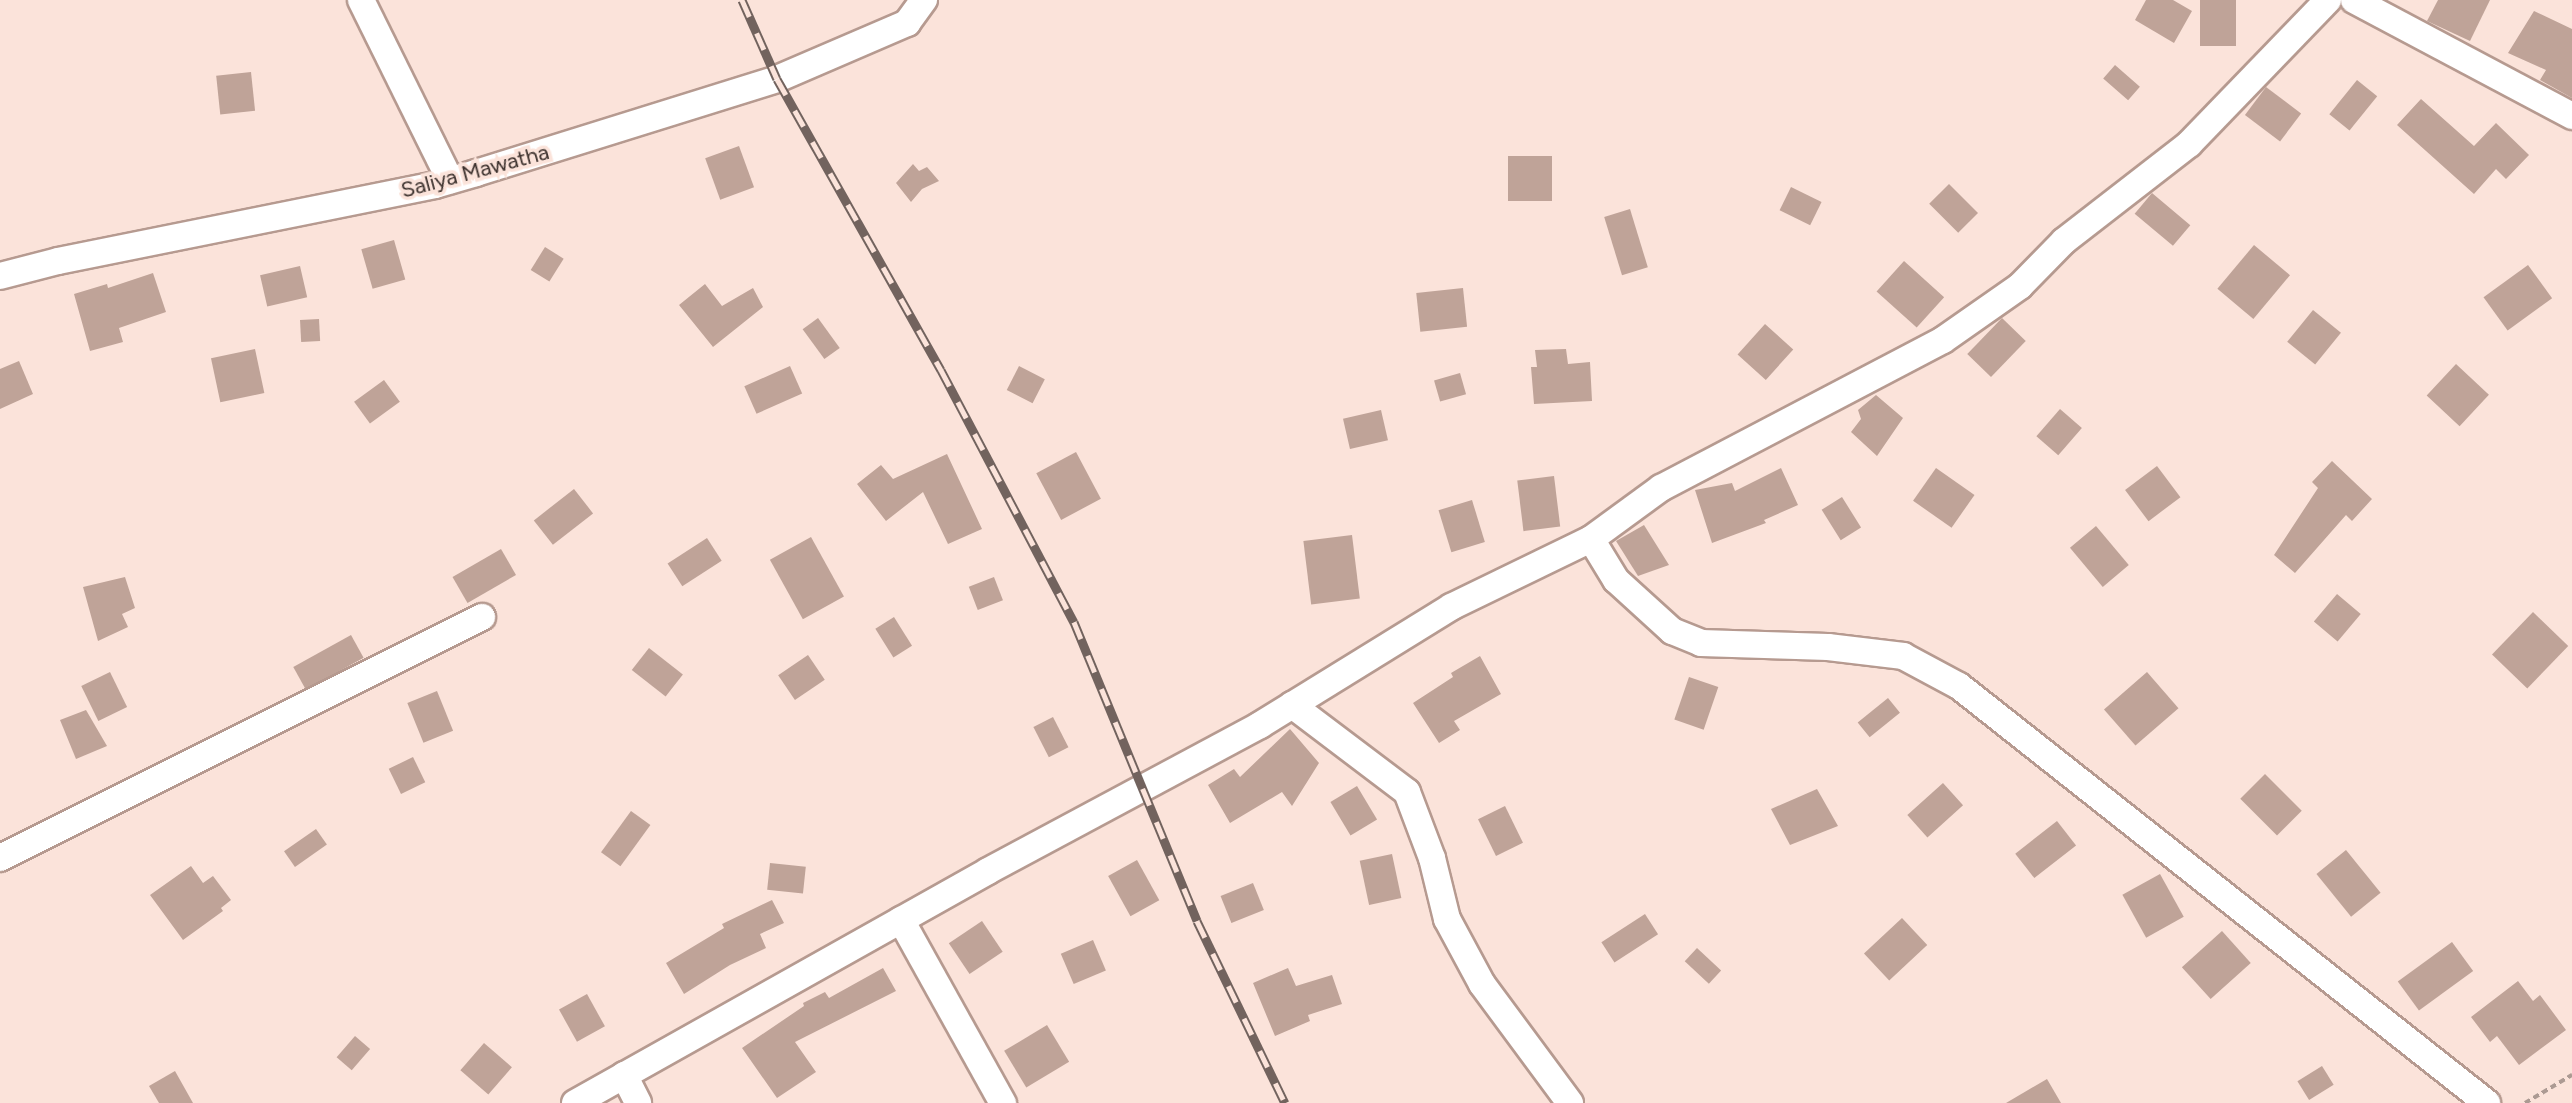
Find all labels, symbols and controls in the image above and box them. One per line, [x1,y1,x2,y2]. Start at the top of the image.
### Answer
street label: Saliya Mawatha [398,139,552,203]

